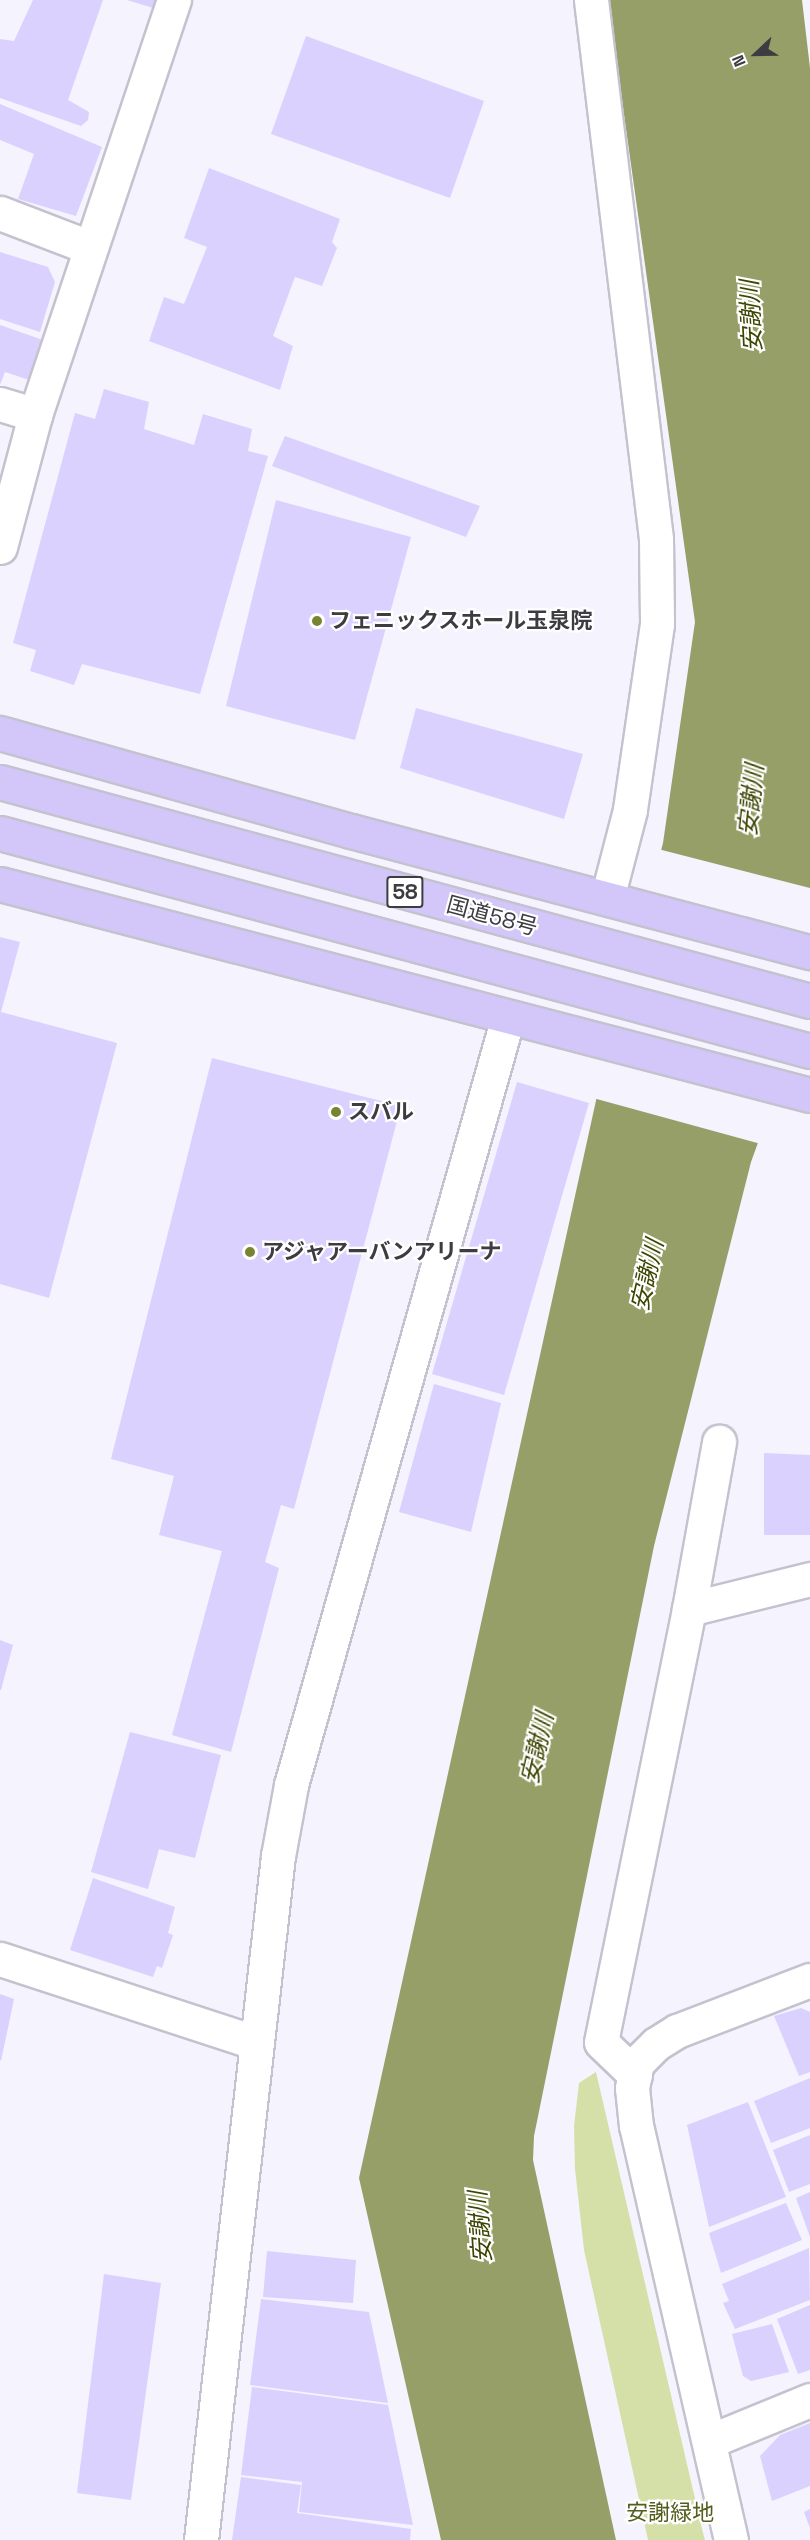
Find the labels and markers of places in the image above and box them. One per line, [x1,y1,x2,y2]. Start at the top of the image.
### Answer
place label: フェニックスホール玉泉院 [329,608,593,634]
marker: フェニックスホール玉泉院 [310,614,324,628]
place label: スバル [348,1099,414,1125]
marker: スバル [329,1105,343,1119]
place label: アジャアーバンアリーナ [262,1239,503,1265]
marker: アジャアーバンアリーナ [243,1245,257,1259]

